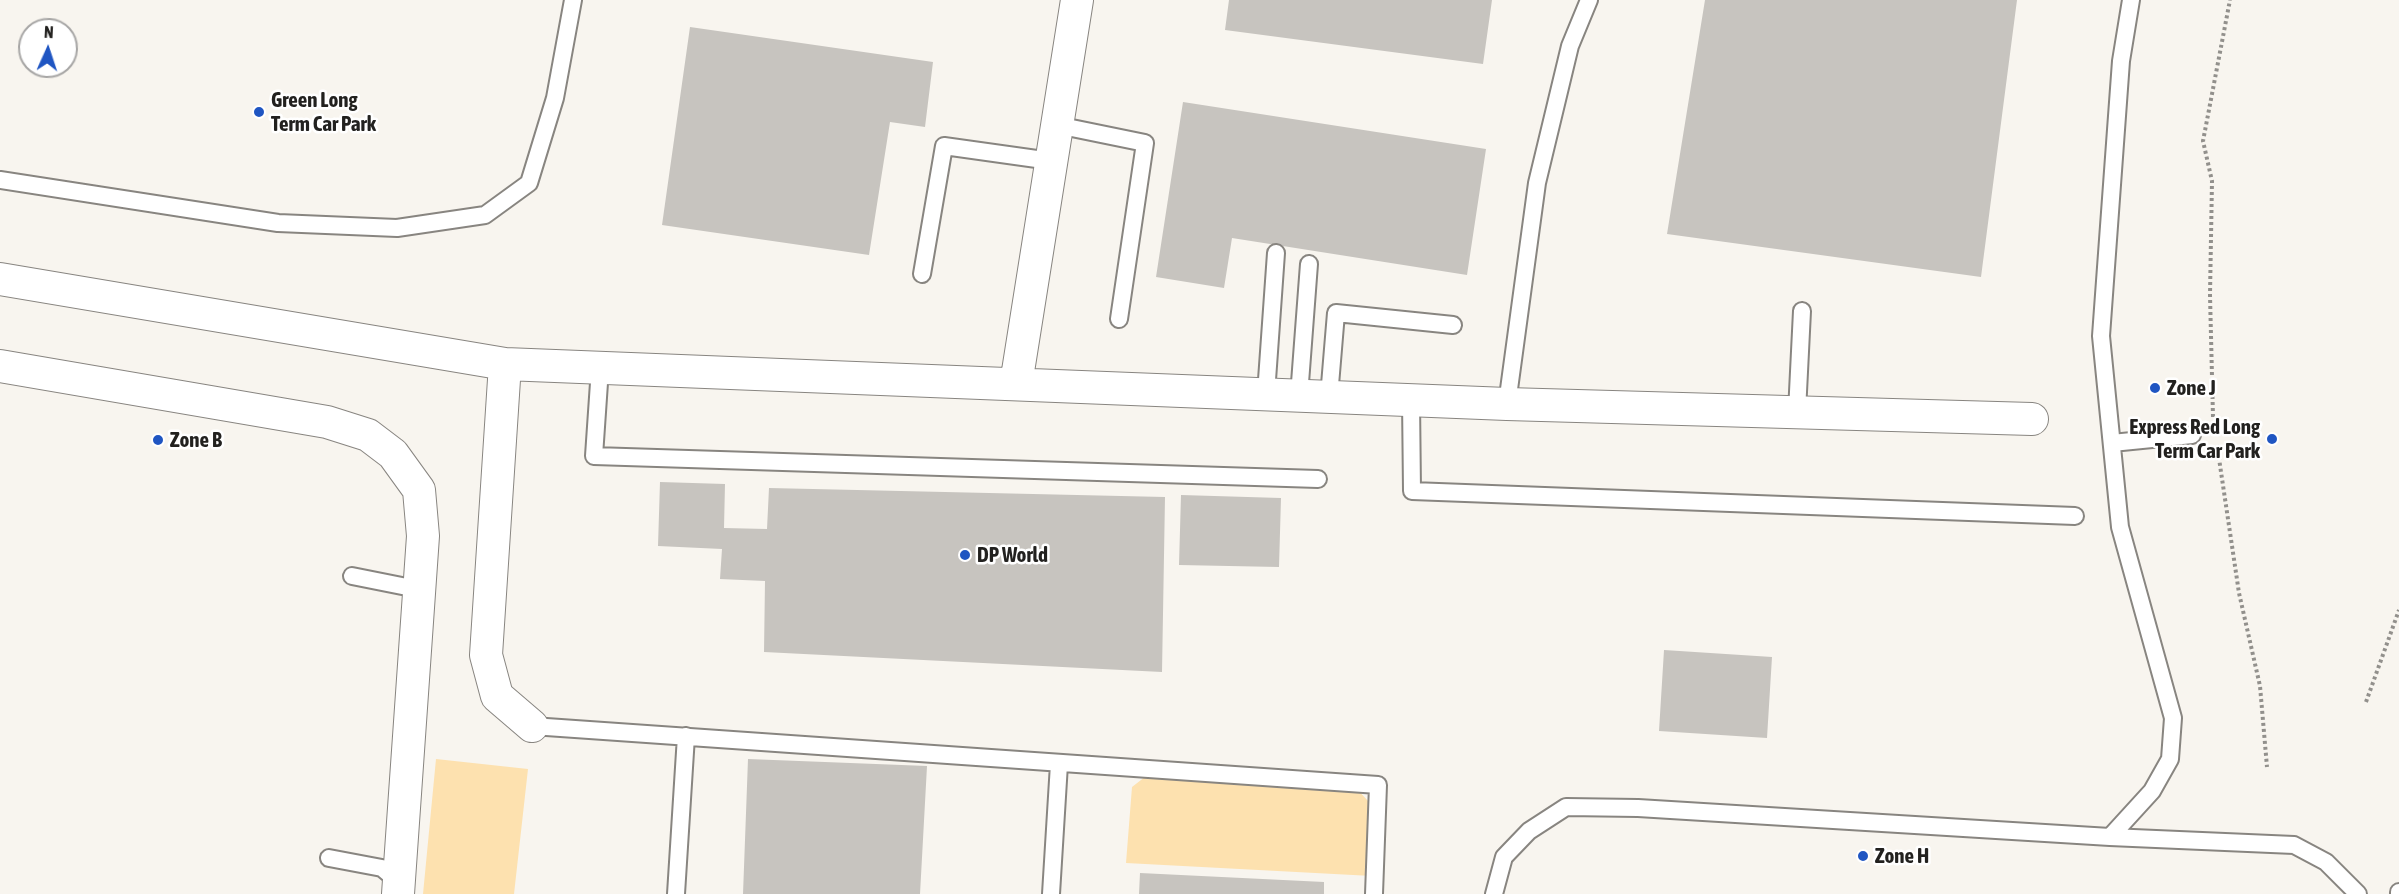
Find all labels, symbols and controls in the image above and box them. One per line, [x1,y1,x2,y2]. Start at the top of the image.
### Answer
north arrow [18,18,78,78]
text: N [44,23,54,41]
place label: Green Long Term Car Park [271,87,376,137]
marker: Green Long Term Car Park [252,105,266,119]
place label: Zone J [2167,375,2216,401]
marker: Zone J [2148,381,2162,395]
place label: Express Red Long Term Car Park [2129,414,2260,464]
place label: Zone B [170,427,222,453]
marker: Express Red Long Term Car Park [2265,432,2279,446]
marker: Zone B [151,433,165,447]
place label: DP World [977,542,1048,568]
marker: DP World [958,548,972,562]
place label: Zone H [1875,843,1929,869]
marker: Zone H [1856,849,1870,863]

